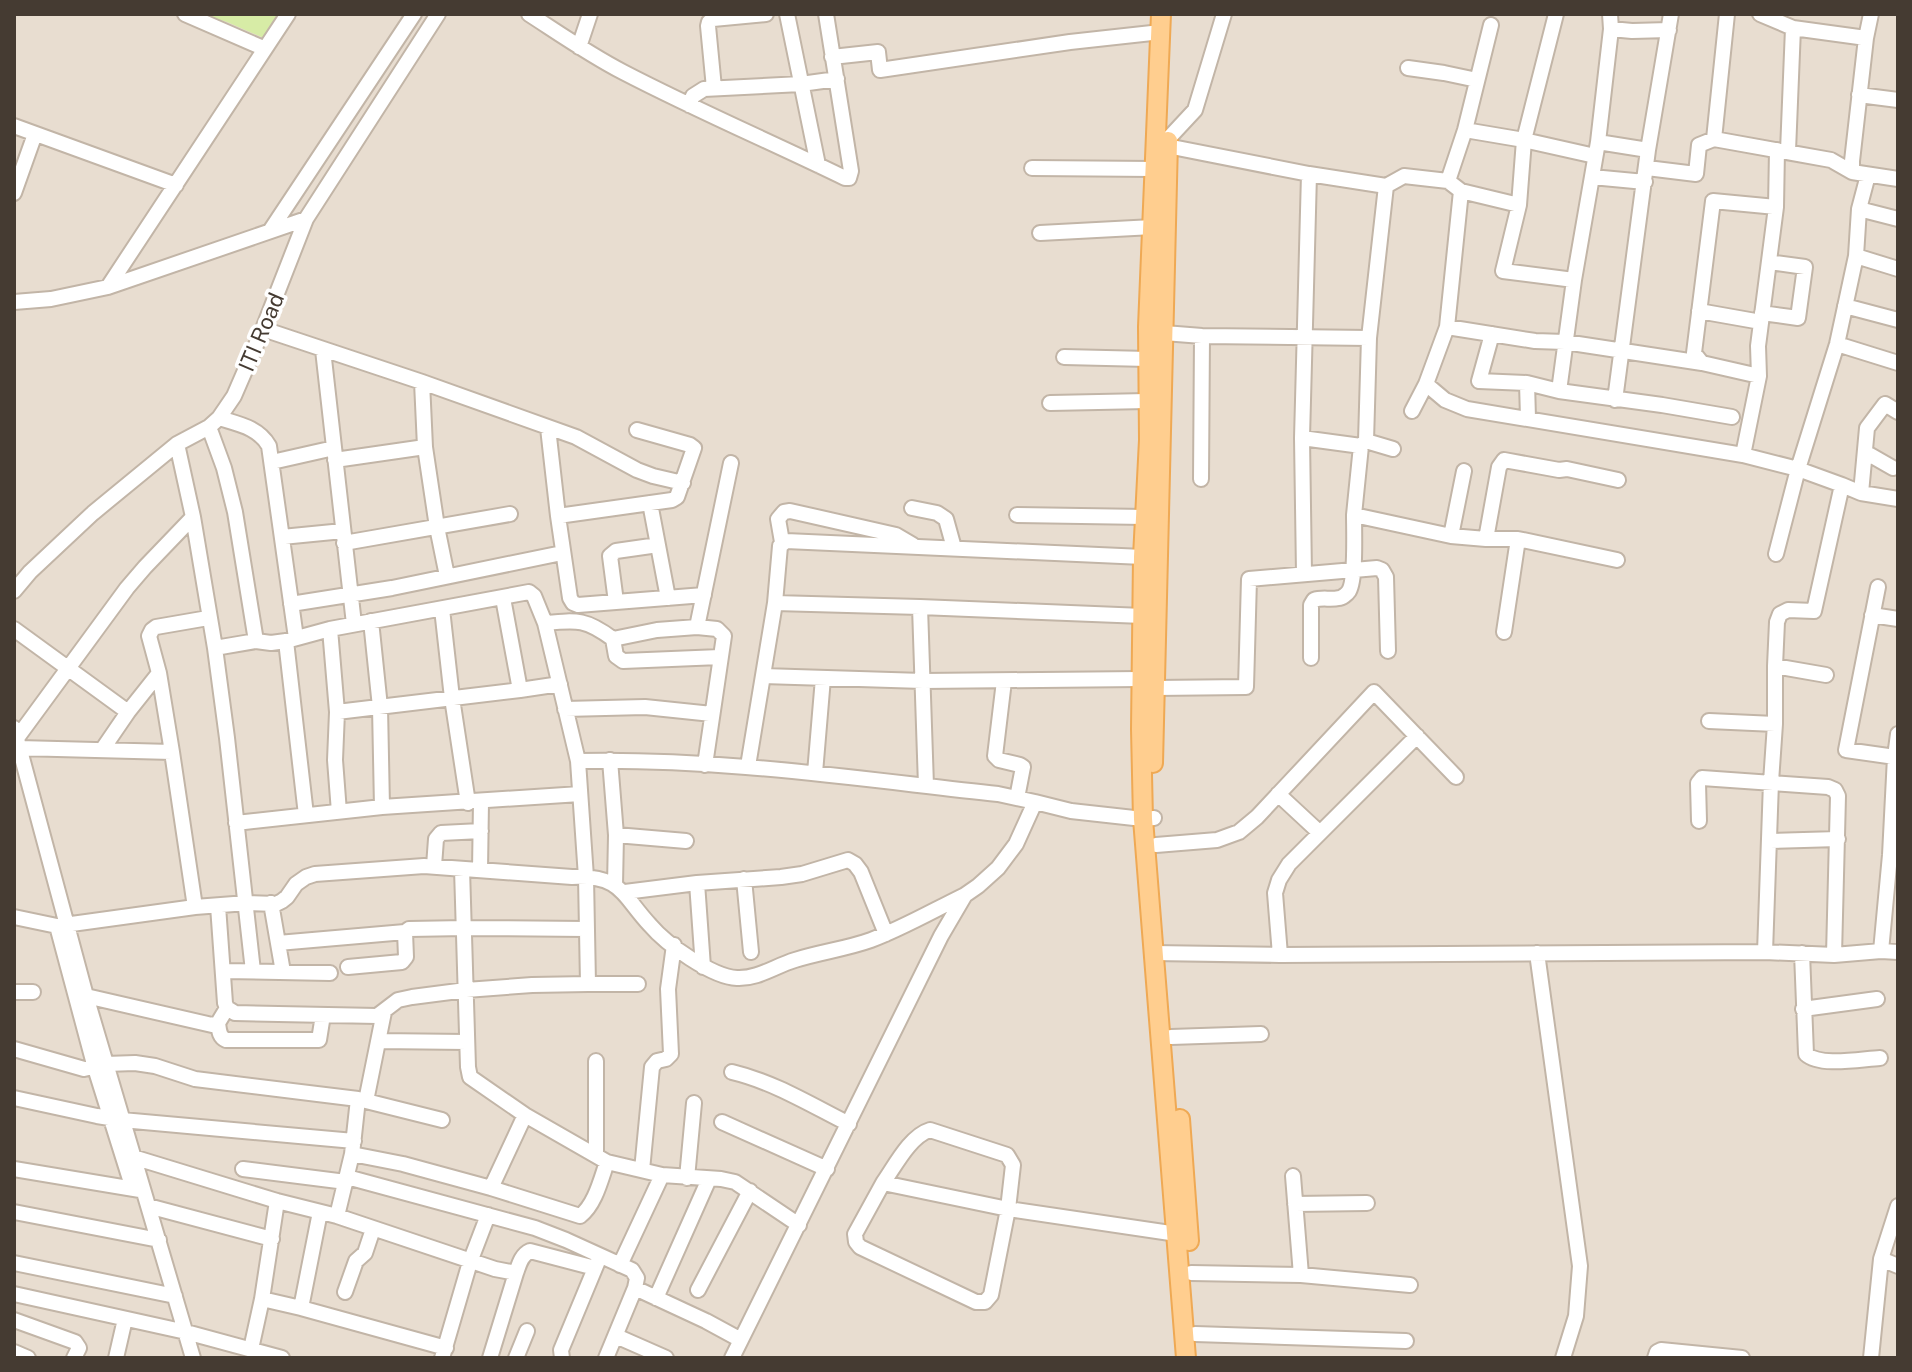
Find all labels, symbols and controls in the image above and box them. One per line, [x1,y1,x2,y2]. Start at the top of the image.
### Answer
street label: ITI Road [233,289,289,375]

